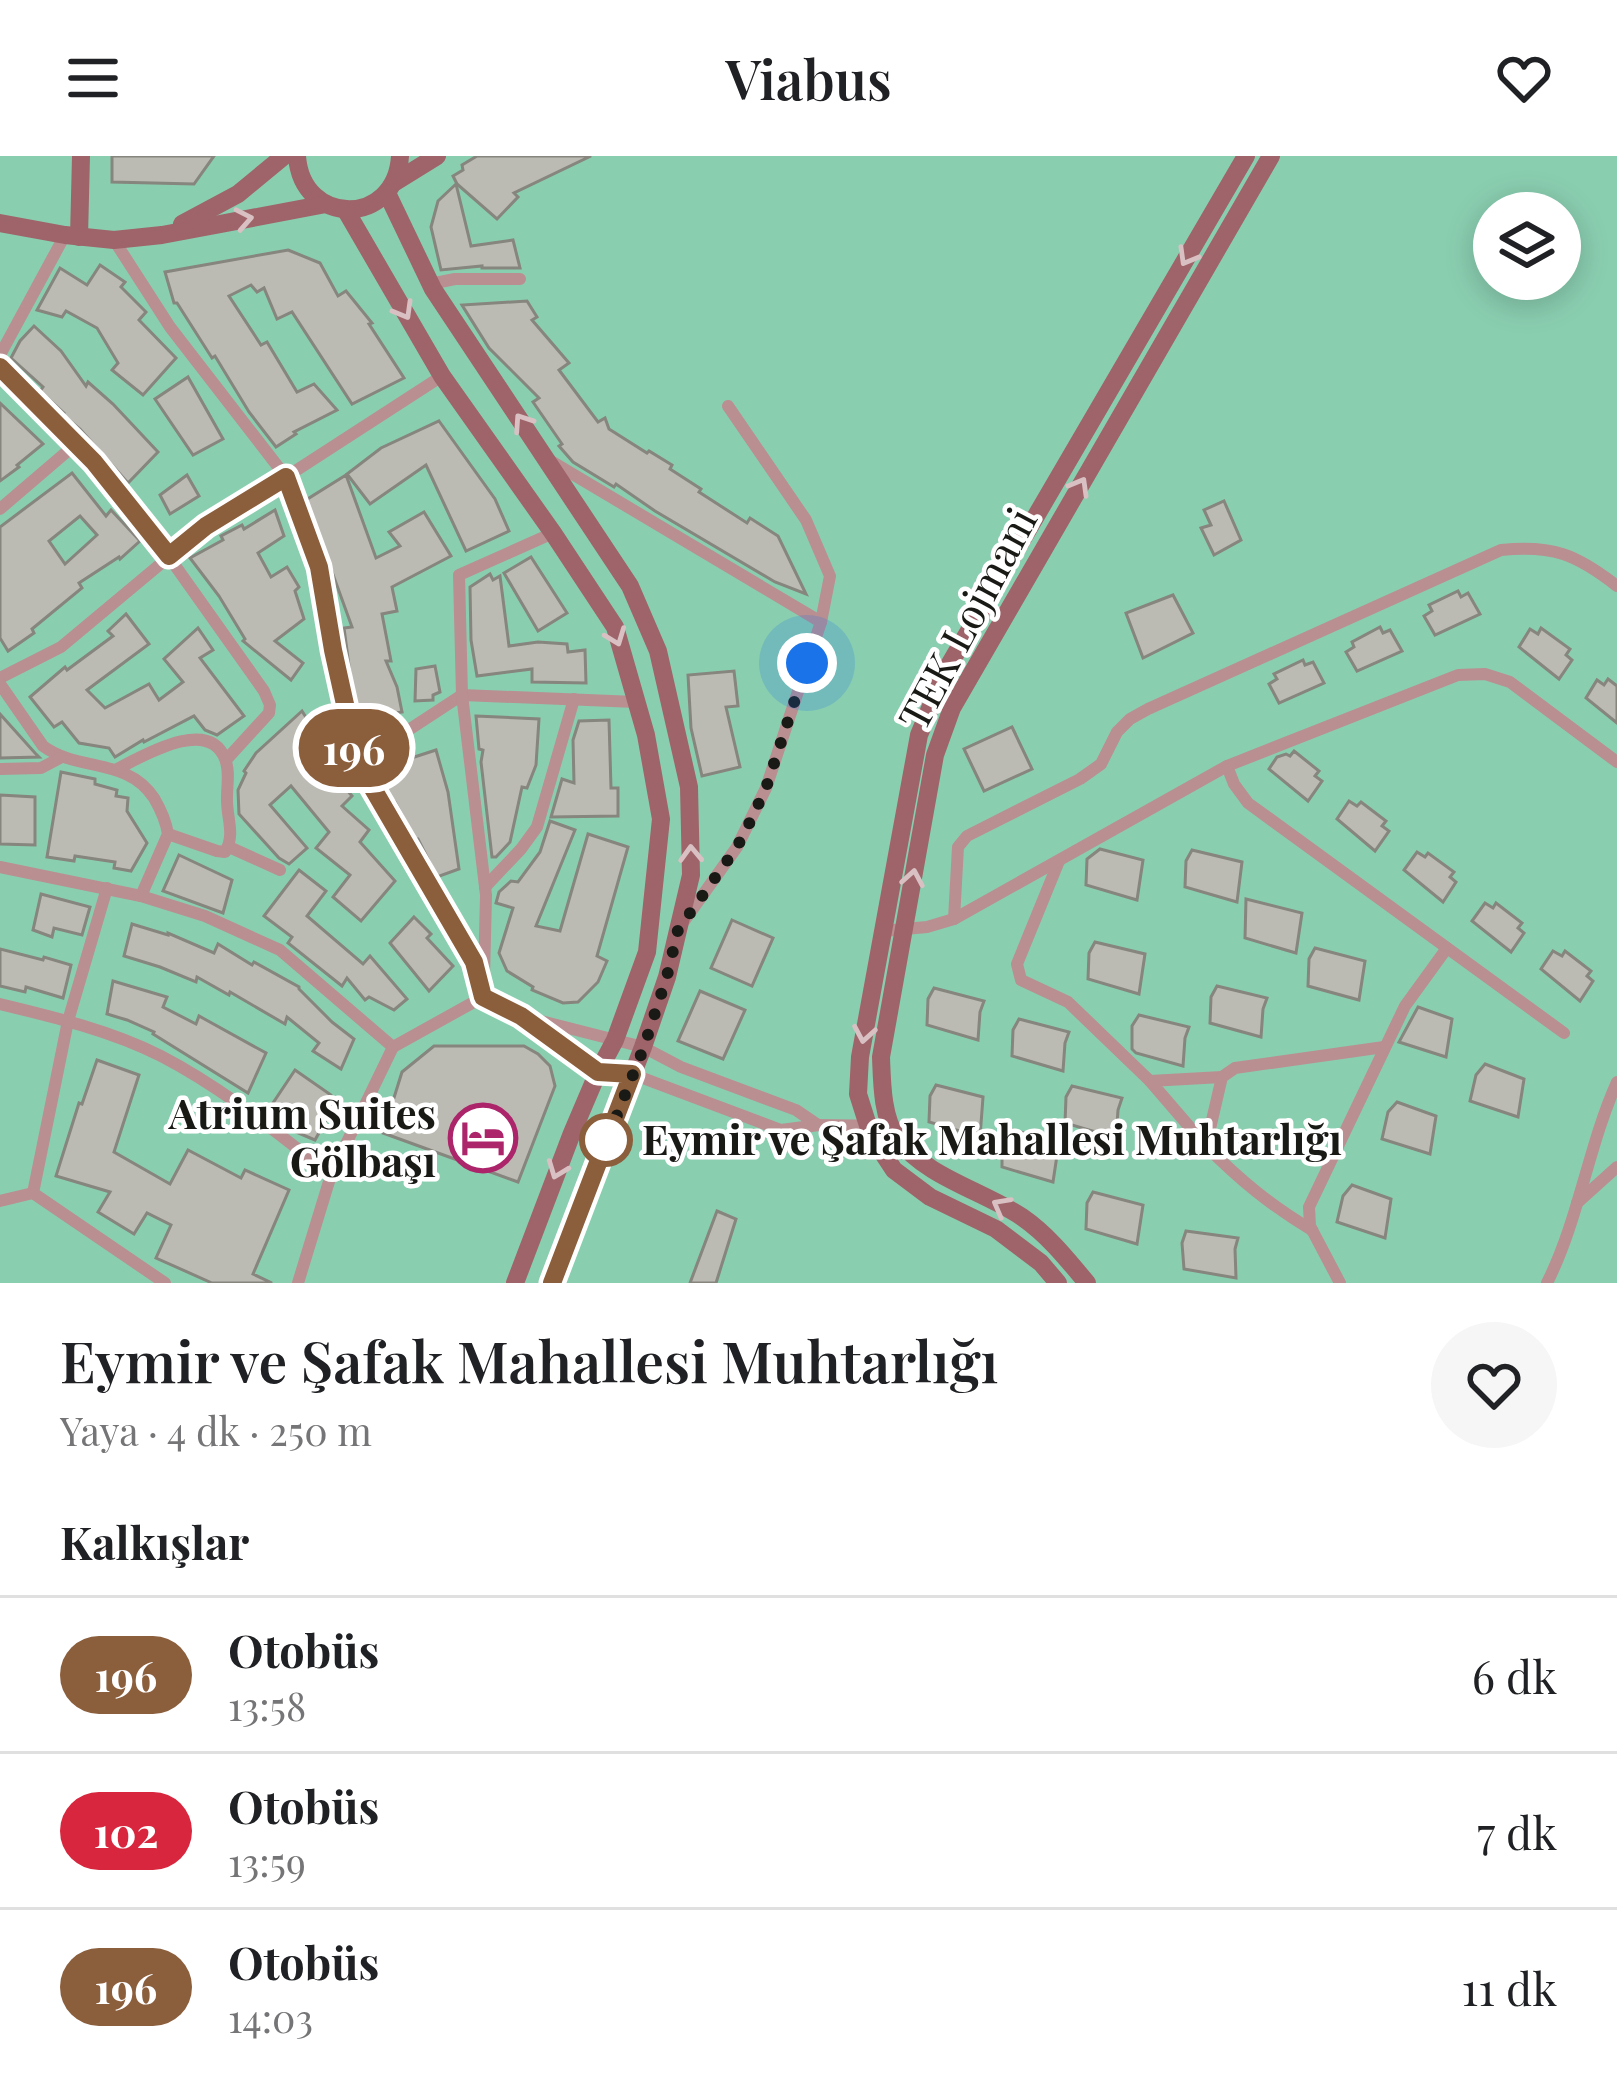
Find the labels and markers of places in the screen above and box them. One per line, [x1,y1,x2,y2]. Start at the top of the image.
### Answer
place label: Atrium Suites Gölbaşı [168,1084,436,1188]
hotel icon: Atrium Suites Gölbaşı [448,1103,518,1173]
place label: Eymir ve Şafak Mahallesi Muhtarlığı [642,1110,1342,1166]
marker: Eymir ve Şafak Mahallesi Muhtarlığı [581,1115,631,1165]

